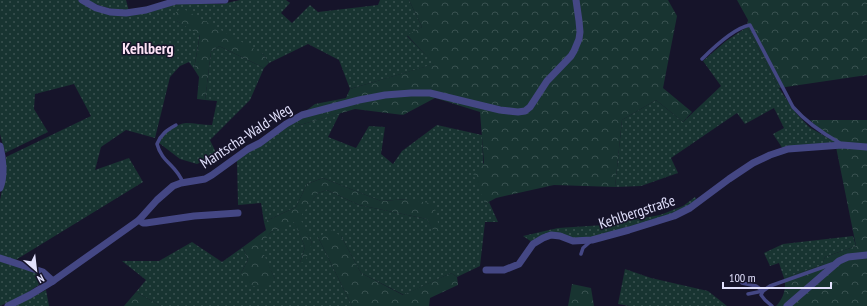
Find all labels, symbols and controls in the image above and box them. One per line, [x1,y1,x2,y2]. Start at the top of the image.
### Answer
district label: Kehlberg [122,38,174,58]
street label: Mantscha-Wald-Weg [196,99,295,172]
street label: Kehlbergstraße [596,190,677,233]
north arrow [16,250,56,290]
scale bar [723,264,831,290]
text: 100 m [729,270,756,285]
text: N [35,271,47,286]

